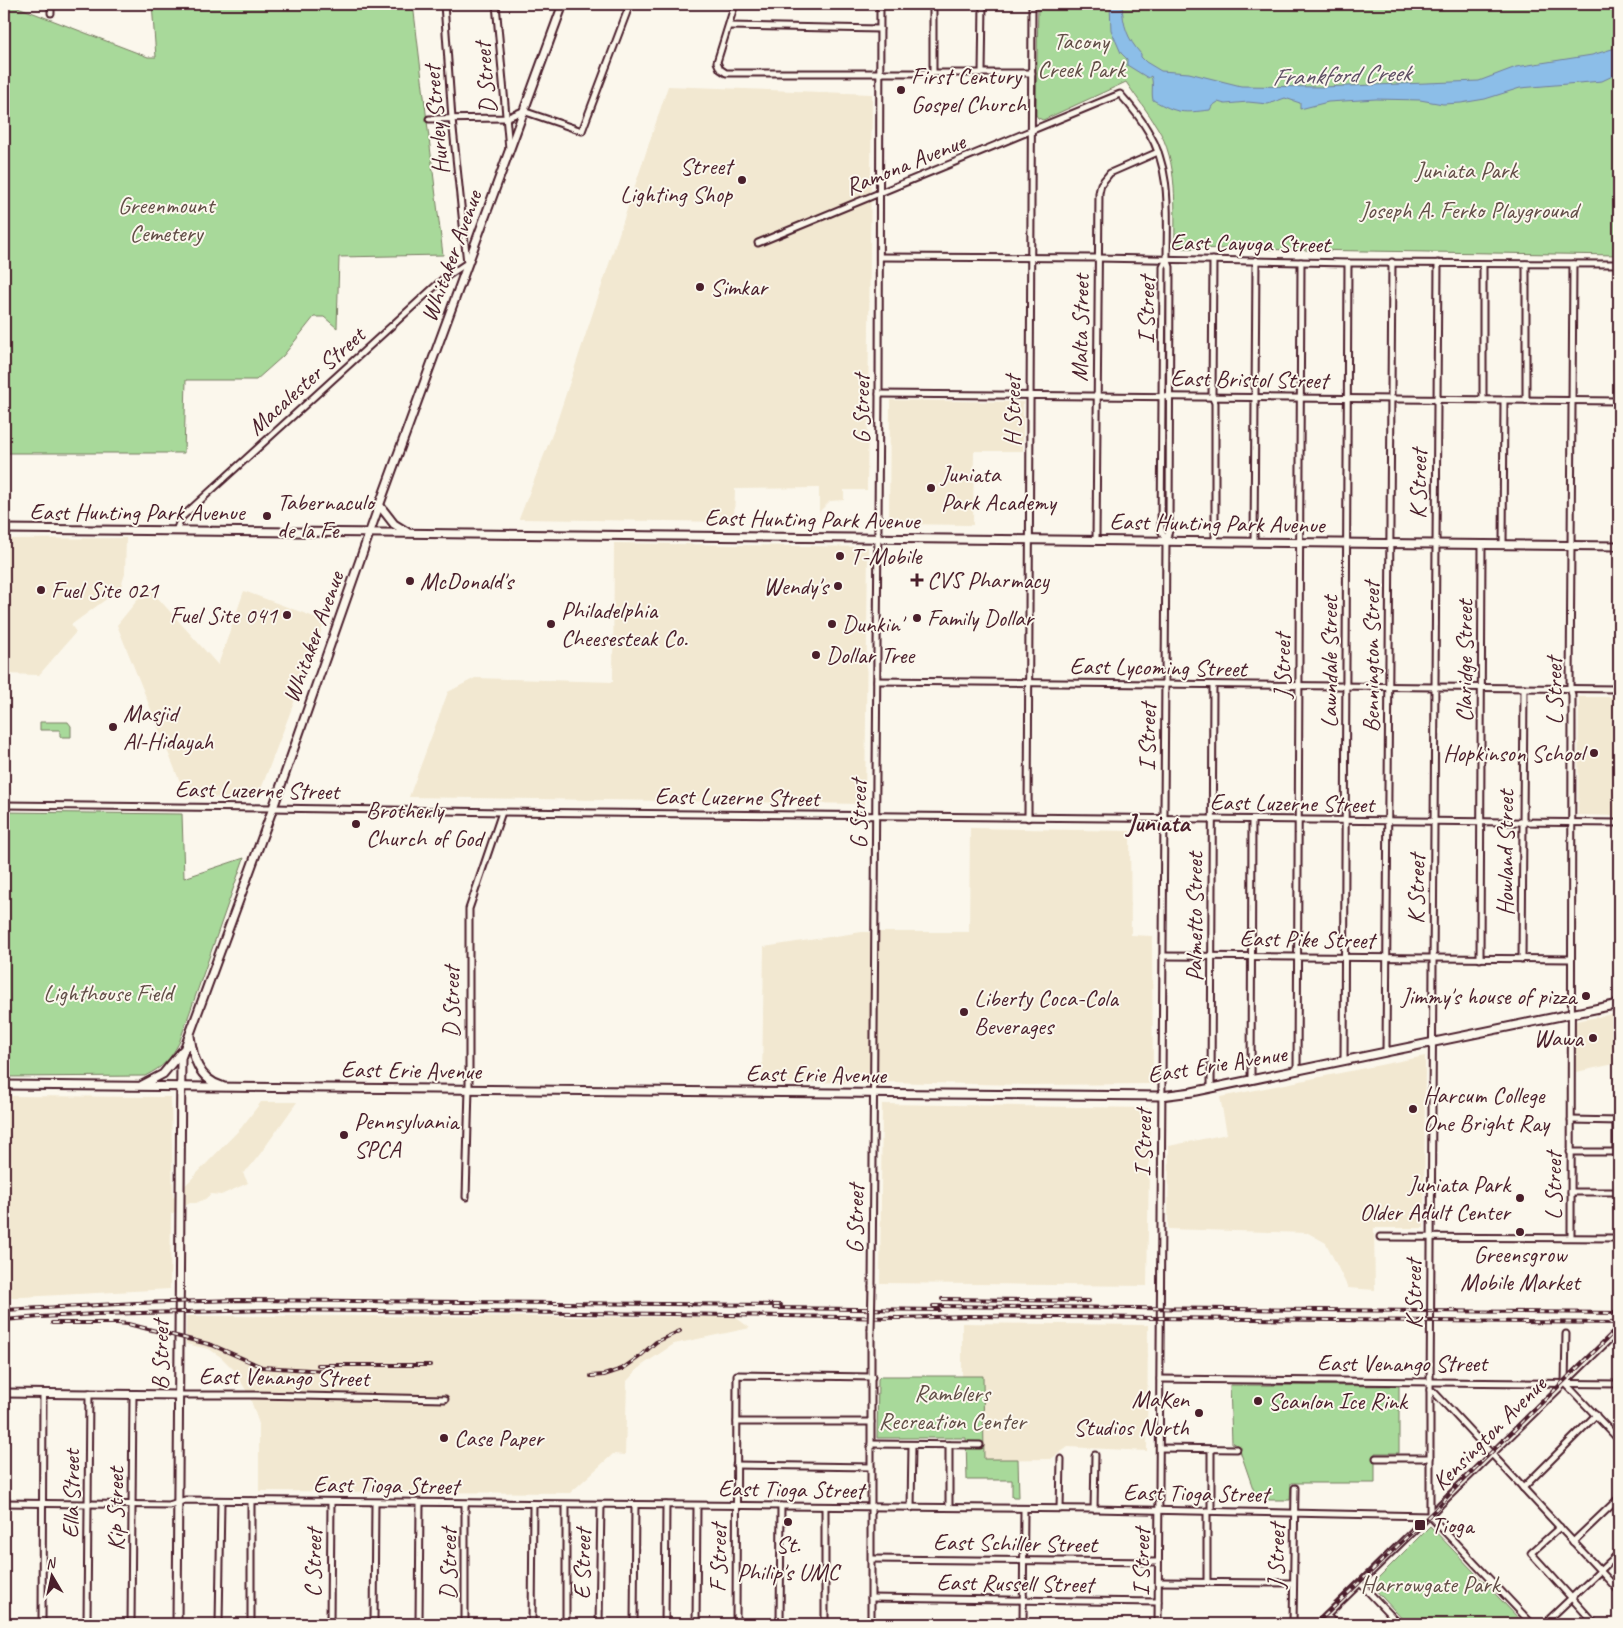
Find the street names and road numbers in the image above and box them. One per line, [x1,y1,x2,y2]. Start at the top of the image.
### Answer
street label: D Street [467,38,503,115]
street label: Hurley Street [416,61,456,176]
street label: Ramona Avenue [841,126,971,202]
street label: Whitaker Avenue [413,184,489,326]
street label: East Cayuga Street [1170,227,1332,259]
street label: Malta Street [1064,272,1096,382]
street label: I Street [1130,273,1162,344]
street label: Macalester Street [241,319,373,442]
street label: East Bristol Street [1170,363,1331,395]
street label: G Street [846,371,876,444]
street label: H Street [997,372,1027,447]
street label: K Street [1402,446,1434,519]
street label: East Hunting Park Avenue [29,497,247,527]
street label: East Hunting Park Avenue [704,502,922,536]
street label: East Hunting Park Avenue [1109,506,1327,540]
street label: Whitaker Avenue [275,565,351,707]
street label: Bennington Street [1356,578,1386,732]
street label: Lawndale Street [1314,594,1344,728]
street label: Claridge Street [1449,598,1479,722]
street label: J Street [1267,630,1297,699]
street label: East Lycoming Street [1069,650,1249,684]
street label: L Street [1538,654,1570,725]
street label: I Street [1131,700,1163,771]
street label: East Luzerne Street [175,774,342,806]
street label: G Street [843,776,873,849]
street label: East Luzerne Street [655,781,822,813]
street label: East Luzerne Street [1210,787,1377,819]
street label: Howland Street [1490,788,1520,916]
street label: Palmetto Street [1179,850,1209,982]
street label: K Street [1400,851,1432,924]
street label: East Pike Street [1239,923,1378,955]
street label: D Street [436,963,466,1038]
street label: East Erie Avenue [1145,1038,1291,1090]
street label: East Erie Avenue [341,1054,483,1086]
street label: East Erie Avenue [746,1058,888,1090]
street label: I Street [1128,1106,1158,1177]
street label: L Street [1538,1149,1568,1220]
street label: G Street [839,1181,871,1254]
street label: K Street [1398,1256,1428,1329]
street label: B Street [145,1317,175,1390]
street label: East Venango Street [1317,1348,1489,1378]
street label: East Venango Street [199,1361,371,1394]
street label: Kensington Avenue [1425,1368,1554,1497]
street label: Ella Street [56,1448,86,1538]
street label: Kip Street [100,1465,130,1551]
street label: East Tioga Street [313,1469,462,1501]
street label: East Tioga Street [718,1473,867,1505]
street label: East Tioga Street [1123,1477,1272,1509]
street label: J Street [1260,1520,1292,1590]
street label: F Street [703,1521,733,1592]
street label: C Street [297,1525,329,1598]
street label: D Street [433,1525,463,1600]
street label: E Street [566,1525,598,1600]
street label: I Street [1125,1525,1157,1596]
street label: East Schiller Street [933,1527,1099,1559]
street label: East Russell Street [936,1567,1097,1599]

